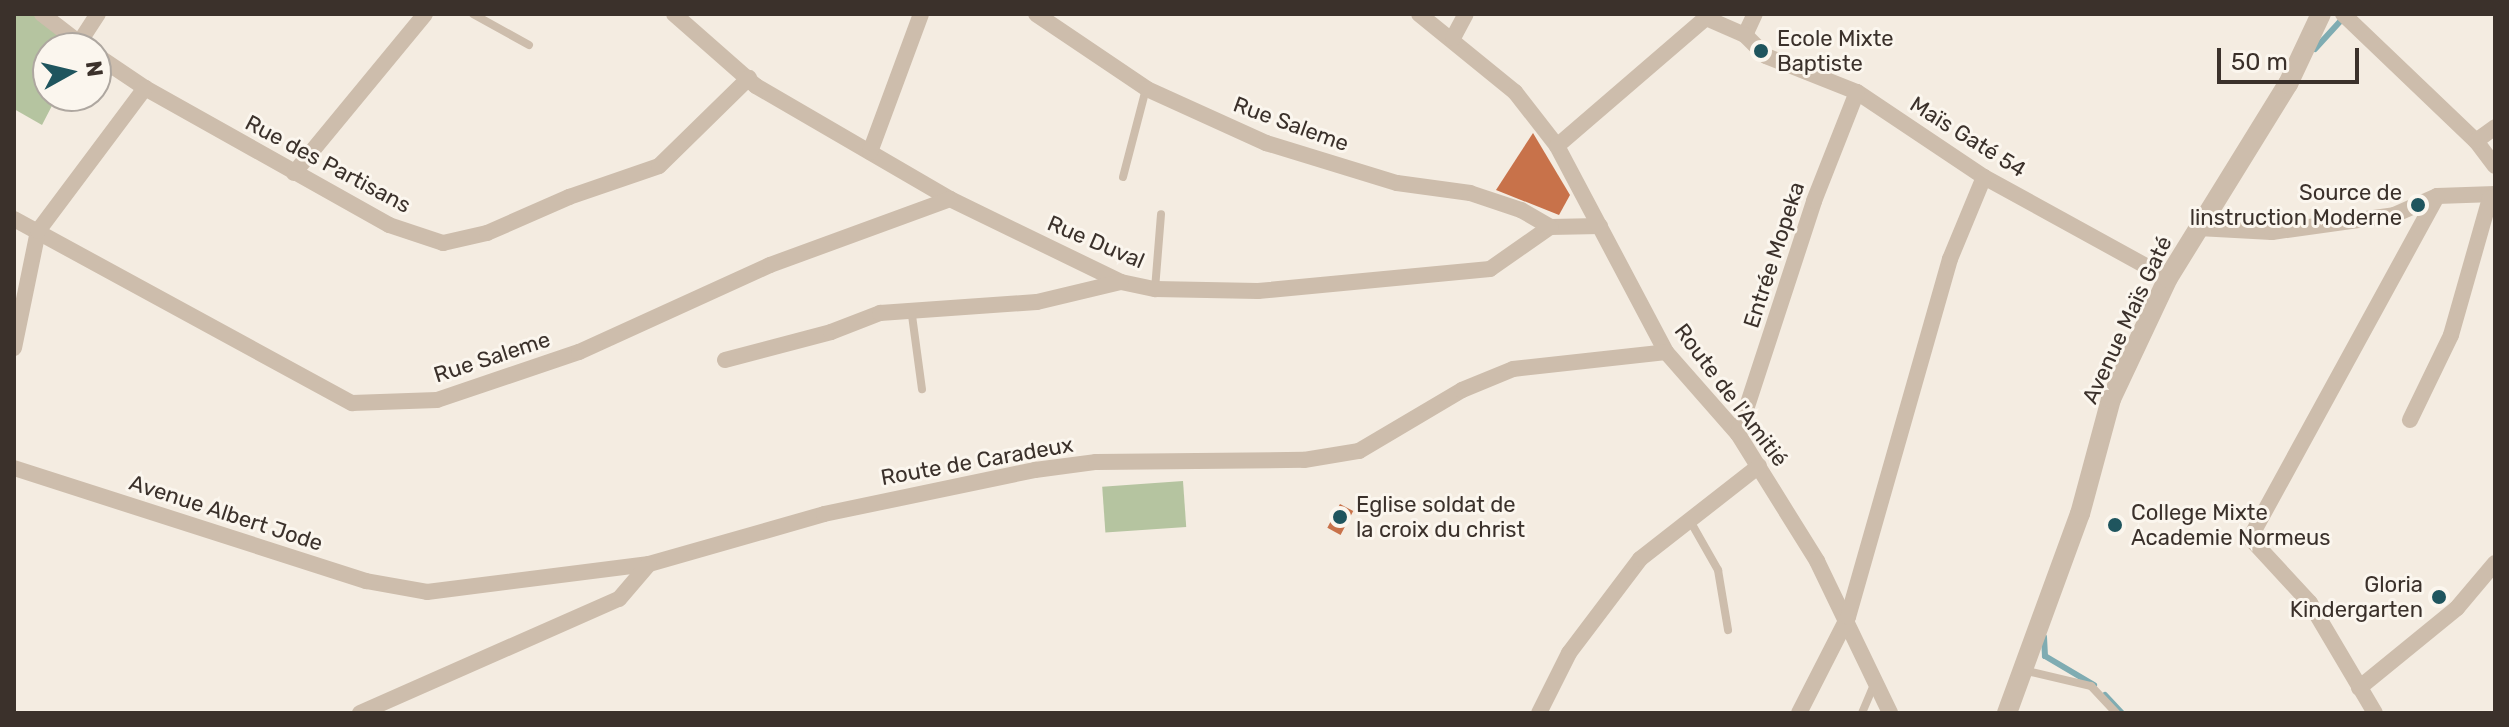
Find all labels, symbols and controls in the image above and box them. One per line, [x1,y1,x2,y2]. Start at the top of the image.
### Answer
place label: Ecole Mixte Baptiste [1777,25,1894,76]
north arrow [32,32,112,112]
scale bar [2221,32,2363,82]
marker: Ecole Mixte Baptiste [1752,42,1770,60]
text: 50 m [2231,48,2288,76]
text: N [80,59,109,79]
street label: Rue Saleme [1230,91,1352,157]
street label: Maïs Gaté 54 [1905,91,2031,183]
street label: Rue des Partisans [241,109,415,219]
street label: Entrée Mopeka [1738,179,1810,331]
place label: Source de linstruction Moderne [2190,179,2402,230]
marker: Source de linstruction Moderne [2409,196,2427,214]
street label: Rue Duval [1043,210,1149,274]
street label: Avenue Maïs Gaté [2077,232,2177,408]
street label: Route de l'Amitié [1669,318,1793,472]
street label: Rue Saleme [431,326,553,388]
street label: Route de Caradeux [879,431,1075,491]
street label: Avenue Albert Jode [126,469,326,557]
place label: Eglise soldat de la croix du christ [1356,491,1525,542]
place label: College Mixte Academie Normeus [2131,499,2331,550]
marker: Eglise soldat de la croix du christ [1331,508,1349,526]
marker: College Mixte Academie Normeus [2106,516,2124,534]
place label: Gloria Kindergarten [2290,571,2423,622]
marker: Gloria Kindergarten [2430,588,2448,606]

